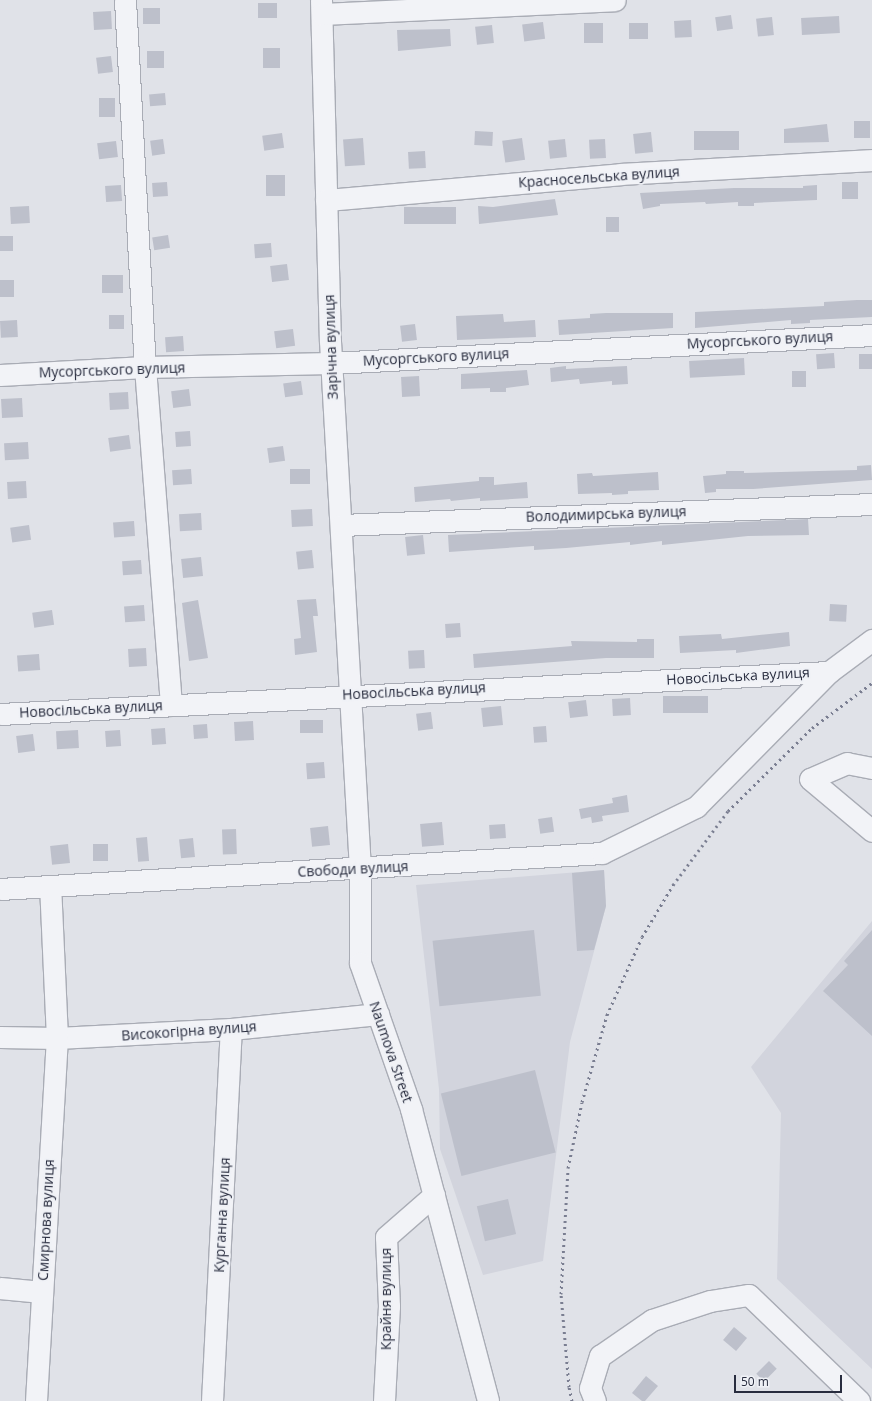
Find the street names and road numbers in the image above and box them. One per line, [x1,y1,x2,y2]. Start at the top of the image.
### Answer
street label: Красносельська вулиця [518,163,680,191]
street label: Зарічна вулиця [321,294,341,400]
street label: Мусоргського вулиця [686,328,834,352]
street label: Мусоргського вулиця [362,345,510,369]
street label: Мусоргського вулиця [38,359,186,381]
street label: Володимирська вулиця [525,503,687,525]
street label: Новосільська вулиця [666,664,810,688]
street label: Новосільська вулиця [342,679,486,703]
street label: Новосільська вулиця [19,697,163,721]
street label: Свободи вулиця [297,858,409,880]
street label: Naumova Street [366,999,416,1105]
street label: Високогірна вулиця [121,1018,257,1044]
street label: Курганна вулиця [211,1157,233,1273]
street label: Смирнова вулиця [34,1159,58,1281]
street label: Крайня вулиця [378,1248,394,1350]

